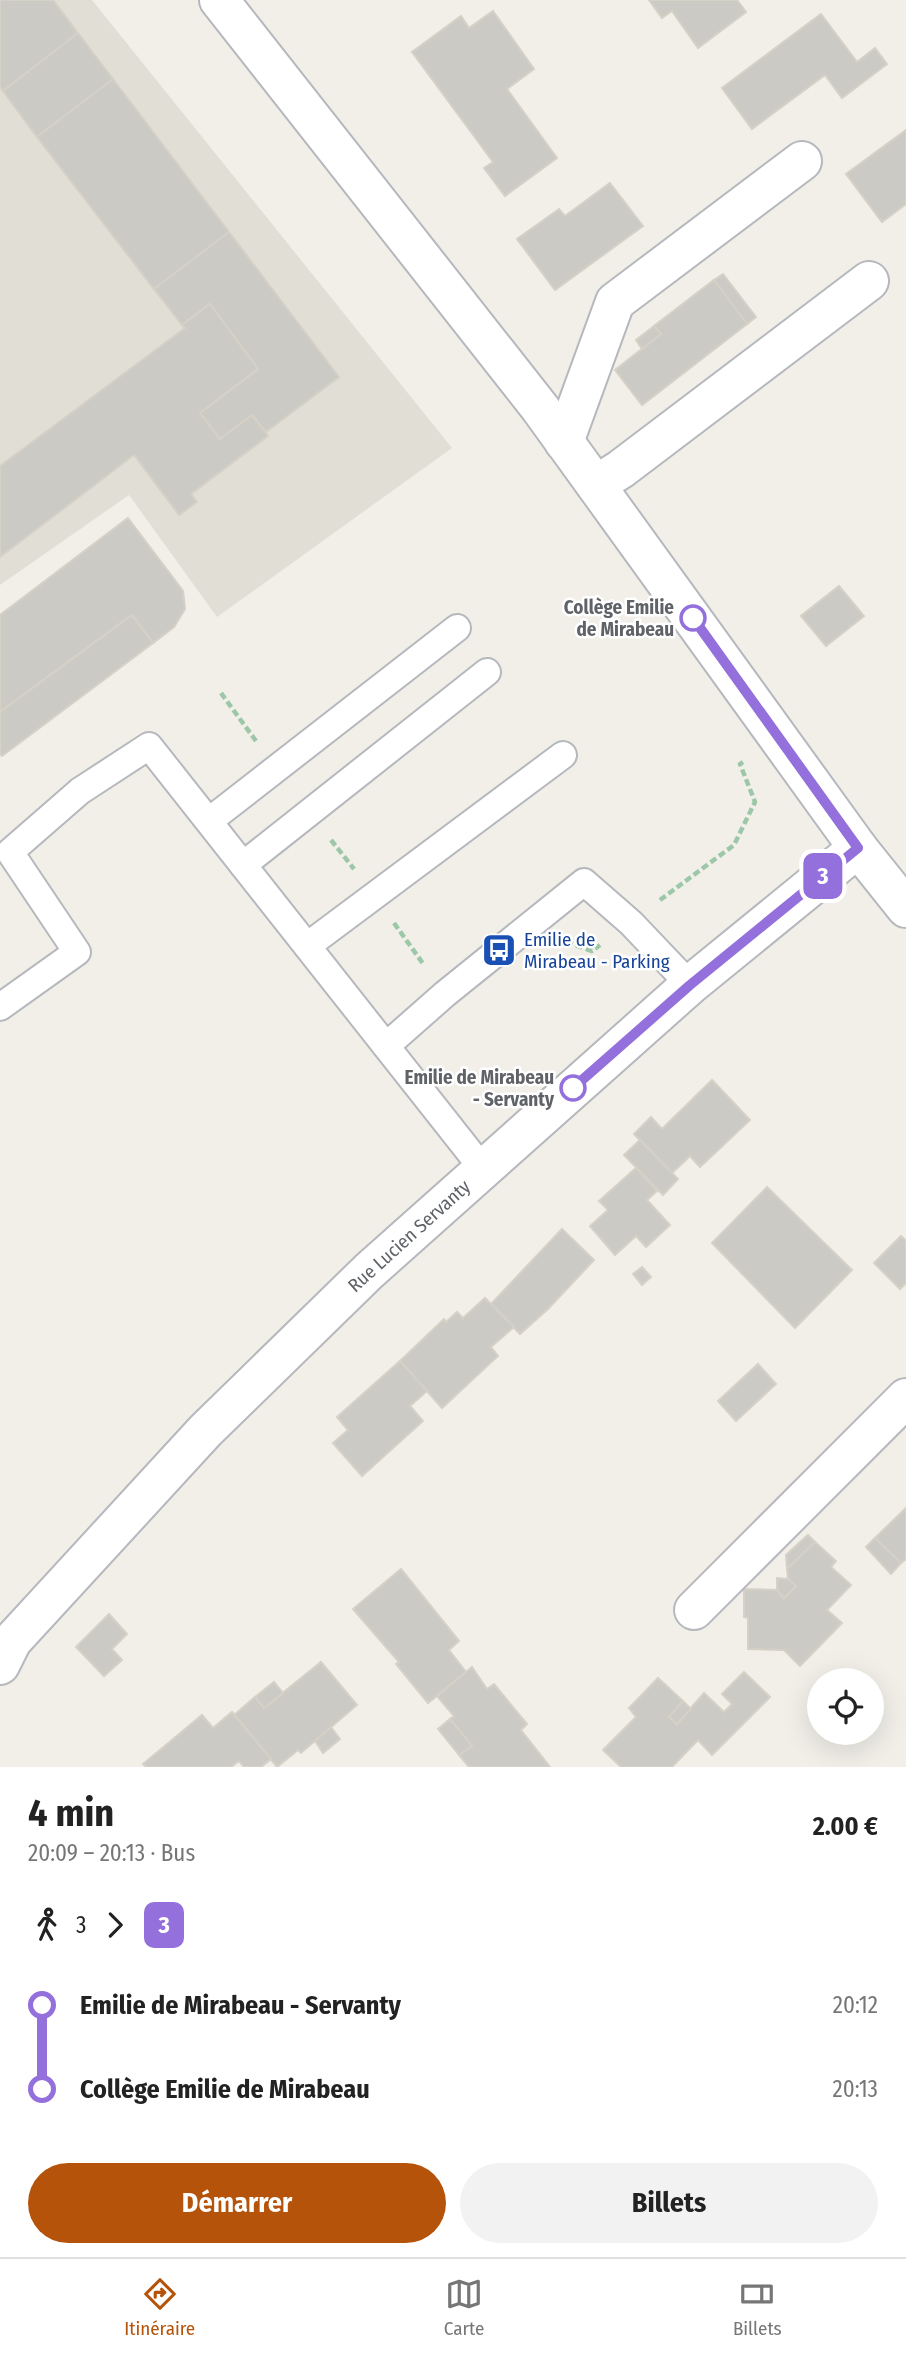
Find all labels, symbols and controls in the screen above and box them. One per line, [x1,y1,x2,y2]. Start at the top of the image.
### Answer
place label: Collège Emilie de Mirabeau [564,596,674,641]
marker: Collège Emilie de Mirabeau [680,605,706,631]
line badge: 3 [800,853,846,899]
text: 3 [817,862,829,890]
place label: Emilie de Mirabeau - Parking [524,928,670,973]
bus stop icon: Emilie de Mirabeau - Parking [480,931,518,969]
place label: Emilie de Mirabeau - Servanty [405,1066,555,1111]
marker: Emilie de Mirabeau - Servanty [560,1075,586,1101]
street label: Rue Lucien Servanty [343,1175,475,1297]
map controls [807,1668,884,1745]
button: locate [807,1668,884,1745]
text: 4 min [28,1790,114,1836]
text: 2.00 € [813,1811,878,1842]
text: 20:09 – 20:13 · Bus [28,1839,195,1867]
icon: walk [28,1906,66,1944]
icon: forward [96,1906,134,1944]
text: 3 [76,1911,86,1939]
text: 3 [158,1911,170,1939]
text: Emilie de Mirabeau - Servanty [80,1990,401,2021]
text: 20:12 [833,1991,878,2019]
text: Collège Emilie de Mirabeau [80,2074,370,2105]
text: 20:13 [833,2075,878,2103]
button: Démarrer [28,2163,446,2243]
button: Billets [460,2163,878,2243]
tab: Itinéraire [124,2275,195,2340]
tab: Carte [444,2275,484,2340]
tab: Billets [733,2275,782,2340]

